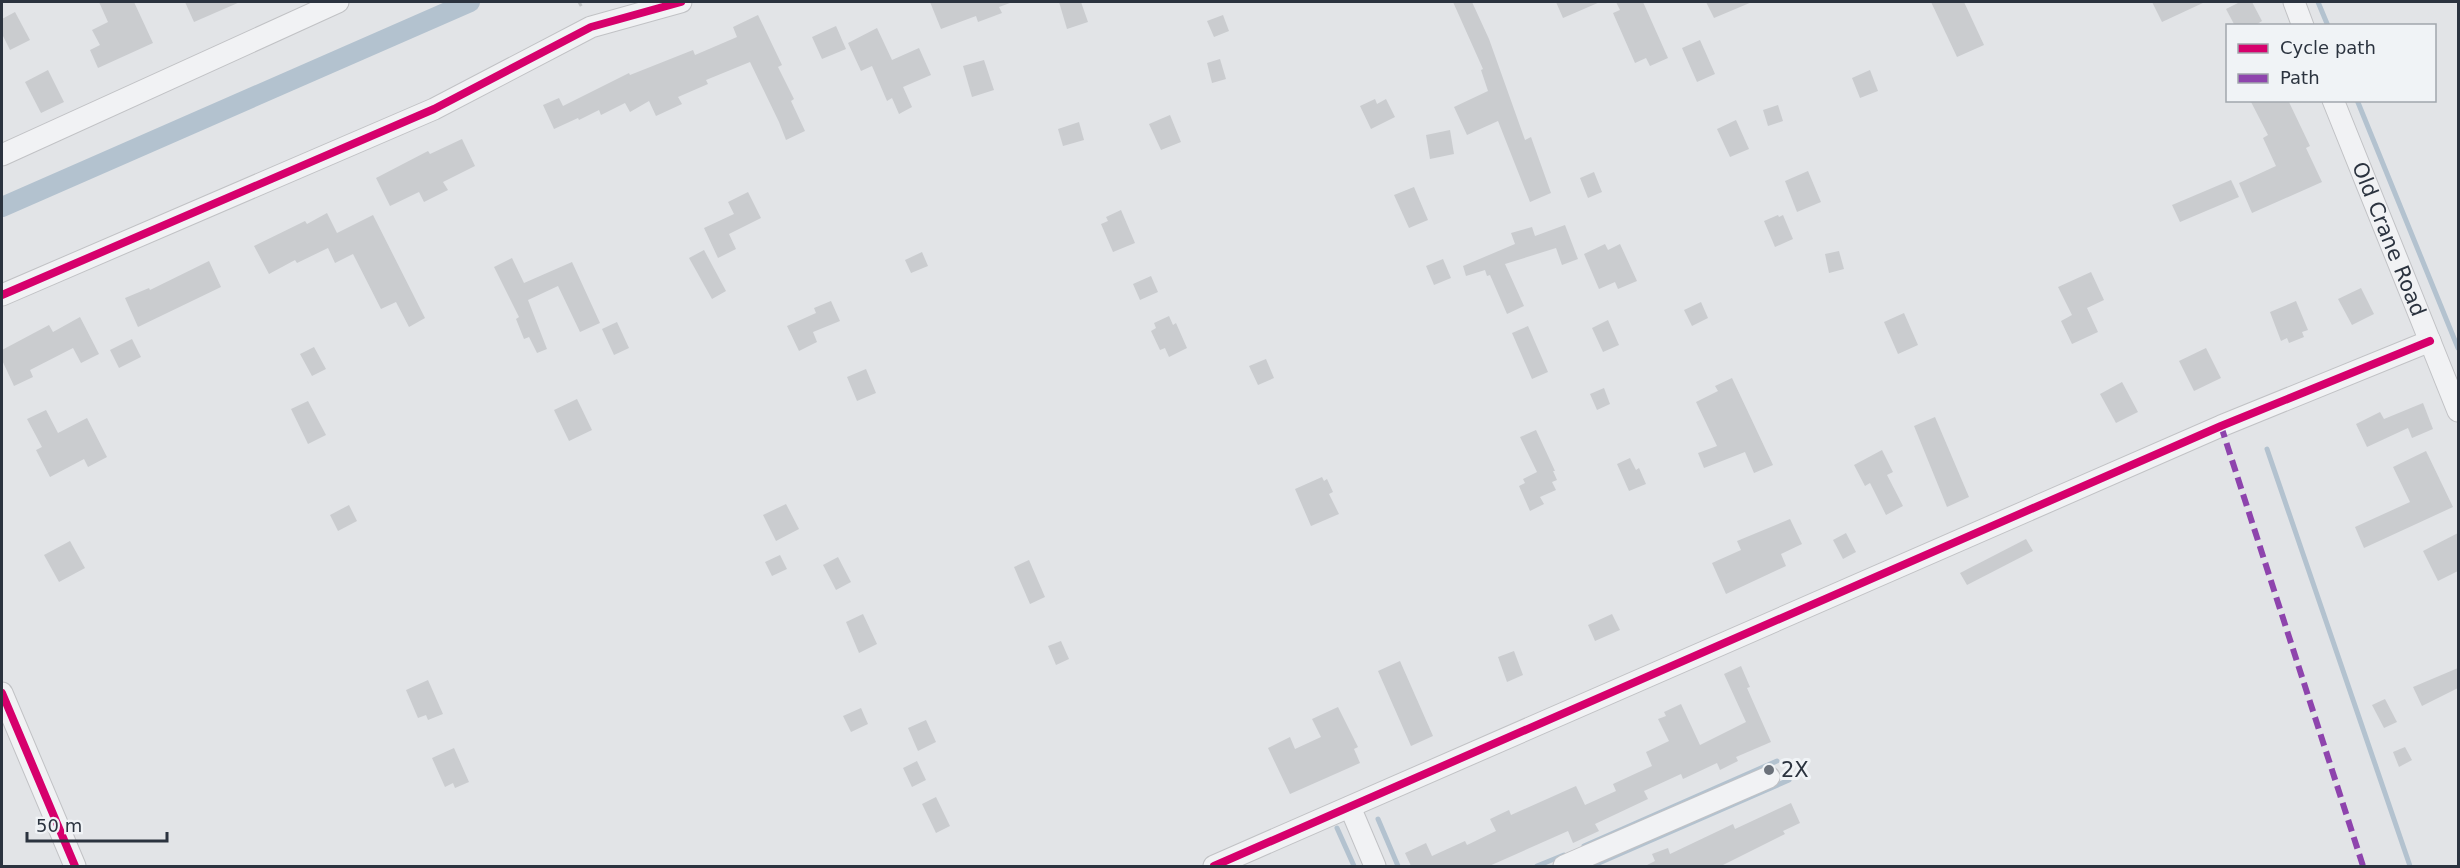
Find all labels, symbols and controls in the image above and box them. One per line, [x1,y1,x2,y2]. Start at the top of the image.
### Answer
legend [2226,24,2436,102]
text: Cycle path [2280,37,2376,58]
text: Path [2280,67,2320,88]
street label: Old Crane Road [2347,159,2431,320]
place label: 2X [1781,758,1809,782]
marker: 2X [1762,763,1776,777]
scale bar [27,805,166,843]
text: 50 m [36,815,82,836]

